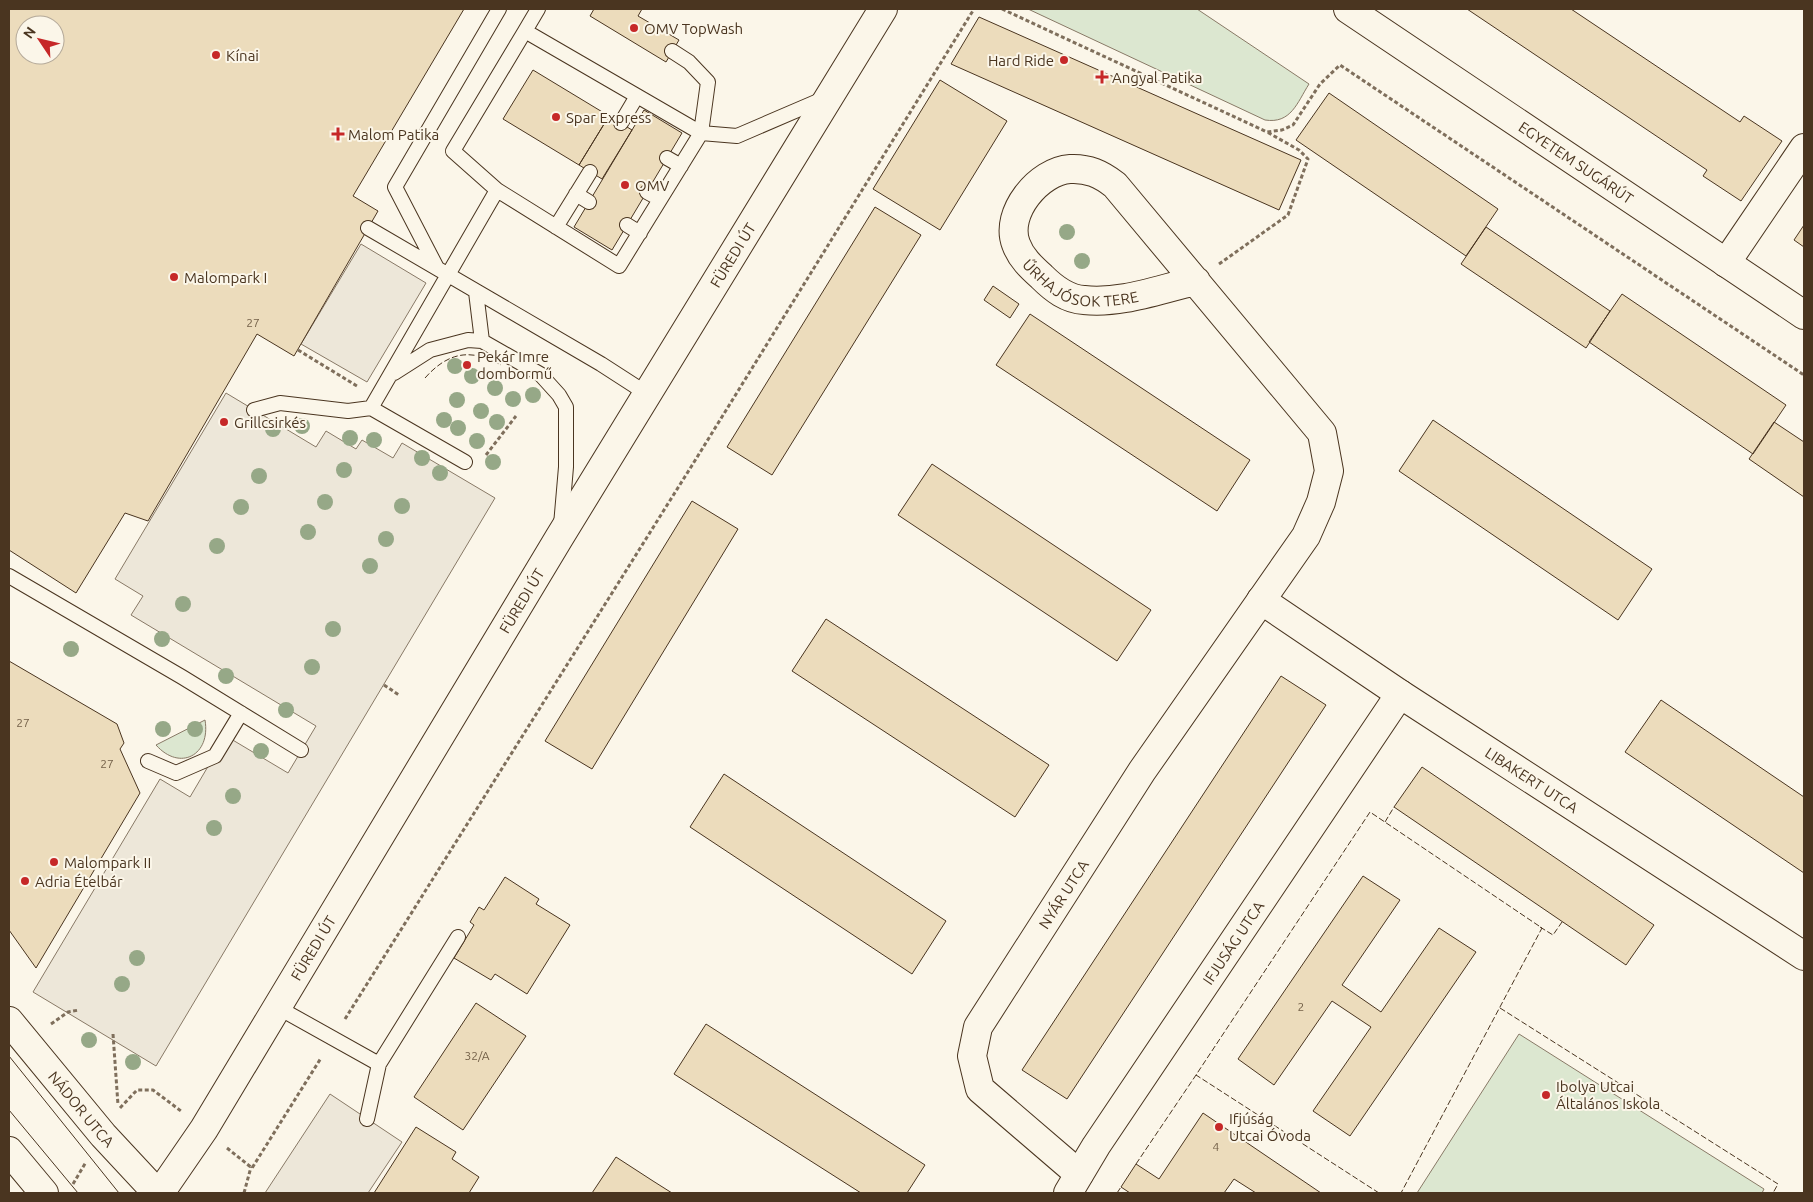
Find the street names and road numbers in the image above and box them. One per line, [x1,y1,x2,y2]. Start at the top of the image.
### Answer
street label: EGYETEM SUGÁRÚT [1516,118,1637,207]
street label: FÜREDI ÚT [706,219,759,290]
street label: ŰRHAJÓSOK TERE [1020,255,1140,309]
street label: FÜREDI ÚT [495,565,548,636]
street label: LIBAKERT UTCA [1482,743,1582,816]
street label: NYÁR UTCA [1035,856,1092,932]
street label: IFJUSÁG UTCA [1199,897,1267,987]
street label: FÜREDI ÚT [287,912,339,983]
street label: NÁDOR UTCA [45,1068,118,1150]

